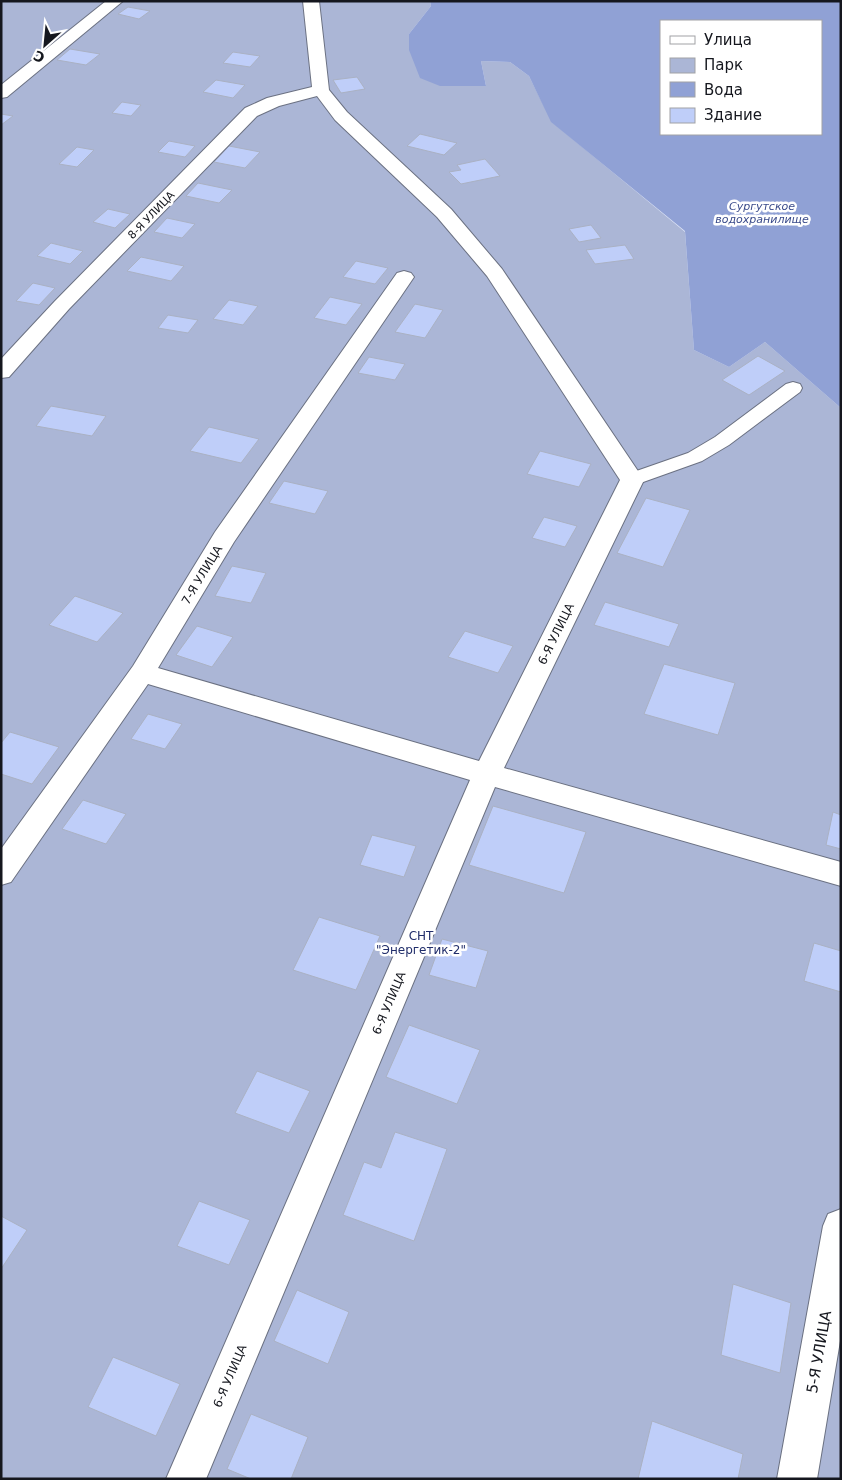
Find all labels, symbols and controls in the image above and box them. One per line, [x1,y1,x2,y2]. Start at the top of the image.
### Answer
north arrow [20,20,70,70]
legend [660,20,822,135]
text: Улица [704,31,752,49]
text: С [31,47,47,66]
text: Парк [704,56,743,74]
text: Вода [704,81,743,99]
text: Здание [704,106,762,124]
street label: 8-Я УЛИЦА [125,188,178,242]
water label: Сургутское водохранилище [715,200,809,226]
street label: 7-Я УЛИЦА [179,542,226,607]
street label: 6-Я УЛИЦА [535,600,577,667]
park label: СHТ "Энергетик-2" [376,929,466,957]
street label: 6-Я УЛИЦА [369,969,409,1037]
street label: 5-Я УЛИЦА [803,1309,835,1395]
street label: 6-Я УЛИЦА [210,1342,250,1410]

